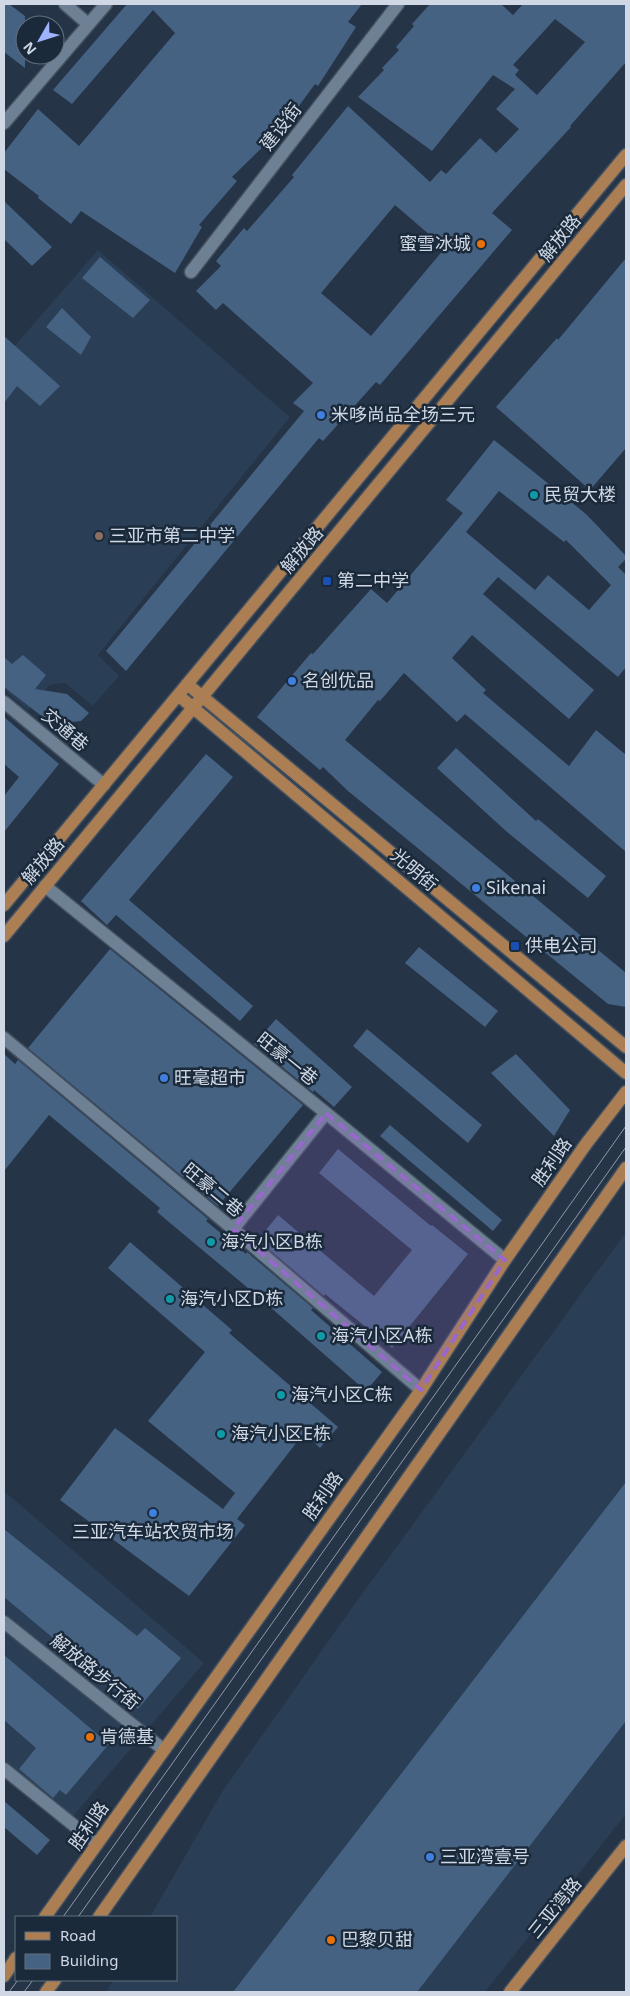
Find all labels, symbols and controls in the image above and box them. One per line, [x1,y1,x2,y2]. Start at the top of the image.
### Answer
north arrow [15,15,65,65]
text: N [19,38,40,59]
street label: 建设街 [254,98,306,155]
street label: 解放路 [533,209,586,266]
place label: 蜜雪冰城 [399,231,471,255]
marker: 蜜雪冰城 [475,238,487,250]
place label: 米哆尚品全场三元 [331,402,475,426]
marker: 米哆尚品全场三元 [315,409,327,421]
place label: 民贸大楼 [544,482,616,506]
marker: 民贸大楼 [528,489,540,501]
street label: 解放路 [275,521,328,578]
place label: 三亚市第二中学 [109,523,235,547]
marker: 三亚市第二中学 [93,530,105,542]
place label: 第二中学 [337,568,409,592]
marker: 第二中学 [321,575,333,587]
place label: 名创优品 [302,668,374,692]
marker: 名创优品 [286,675,298,687]
street label: 交通巷 [37,703,94,756]
street label: 解放路 [16,832,69,889]
street label: 光明街 [386,843,443,896]
place label: Sikenai [486,875,546,899]
marker: Sikenai [470,882,482,894]
place label: 供电公司 [525,933,597,957]
marker: 供电公司 [509,940,521,952]
street label: 旺豪一巷 [252,1026,323,1090]
place label: 旺毫超市 [174,1065,246,1089]
marker: 旺毫超市 [158,1072,170,1084]
street label: 胜利路 [526,1132,576,1190]
street label: 旺豪二巷 [178,1157,249,1222]
place label: 海汽小区B栋 [221,1229,323,1253]
marker: 海汽小区B栋 [205,1236,217,1248]
place label: 海汽小区D栋 [180,1286,283,1310]
marker: 海汽小区D栋 [164,1293,176,1305]
place label: 海汽小区A栋 [331,1323,433,1347]
marker: 海汽小区A栋 [315,1330,327,1342]
place label: 海汽小区C栋 [291,1382,392,1406]
marker: 海汽小区C栋 [275,1389,287,1401]
place label: 海汽小区E栋 [231,1421,331,1445]
marker: 海汽小区E栋 [215,1428,227,1440]
street label: 胜利路 [297,1466,347,1524]
marker: 三亚汽车站农贸市场 [147,1507,159,1519]
place label: 三亚汽车站农贸市场 [72,1519,234,1543]
street label: 解放路步行街 [46,1628,145,1715]
place label: 肯德基 [100,1724,154,1748]
marker: 肯德基 [84,1731,96,1743]
street label: 胜利路 [63,1796,113,1854]
place label: 三亚湾壹号 [440,1844,530,1868]
marker: 三亚湾壹号 [424,1851,436,1863]
street label: 三亚湾路 [522,1872,586,1943]
legend [15,1916,178,1981]
text: Road [60,1925,96,1945]
place label: 巴黎贝甜 [341,1927,413,1951]
marker: 巴黎贝甜 [325,1934,337,1946]
text: Building [60,1950,118,1970]

